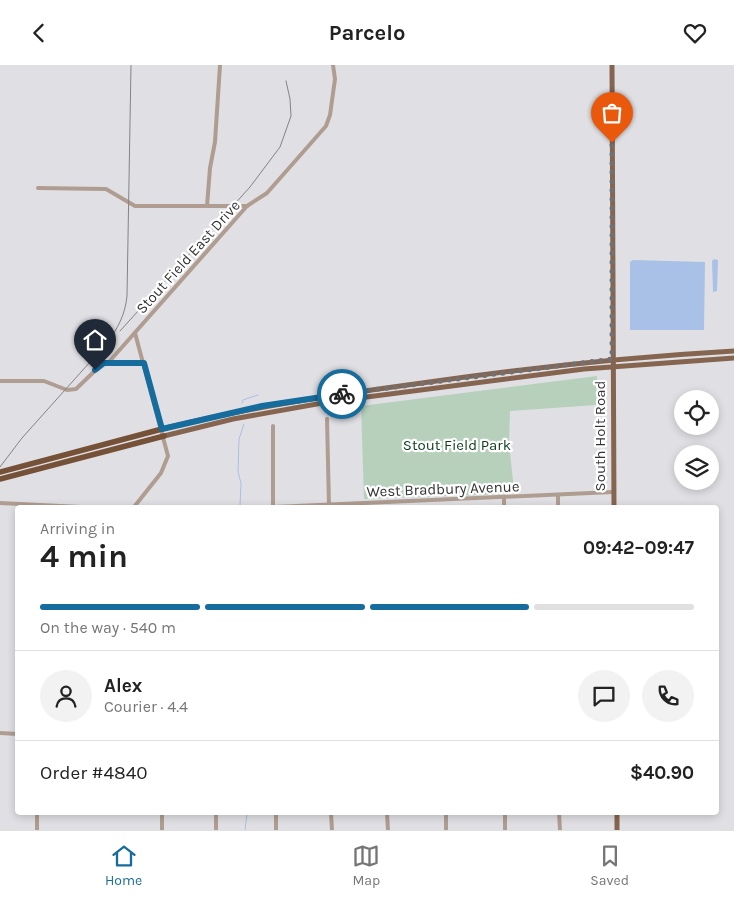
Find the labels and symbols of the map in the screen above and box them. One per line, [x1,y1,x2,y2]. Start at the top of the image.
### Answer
pin [591,92,633,143]
street label: Stout Field East Drive [132,196,244,318]
pin [74,319,116,370]
courier [317,369,367,419]
street label: South Holt Road [591,381,609,491]
park label: Stout Field Park [403,436,511,454]
street label: West Bradbury Avenue [366,477,520,501]

